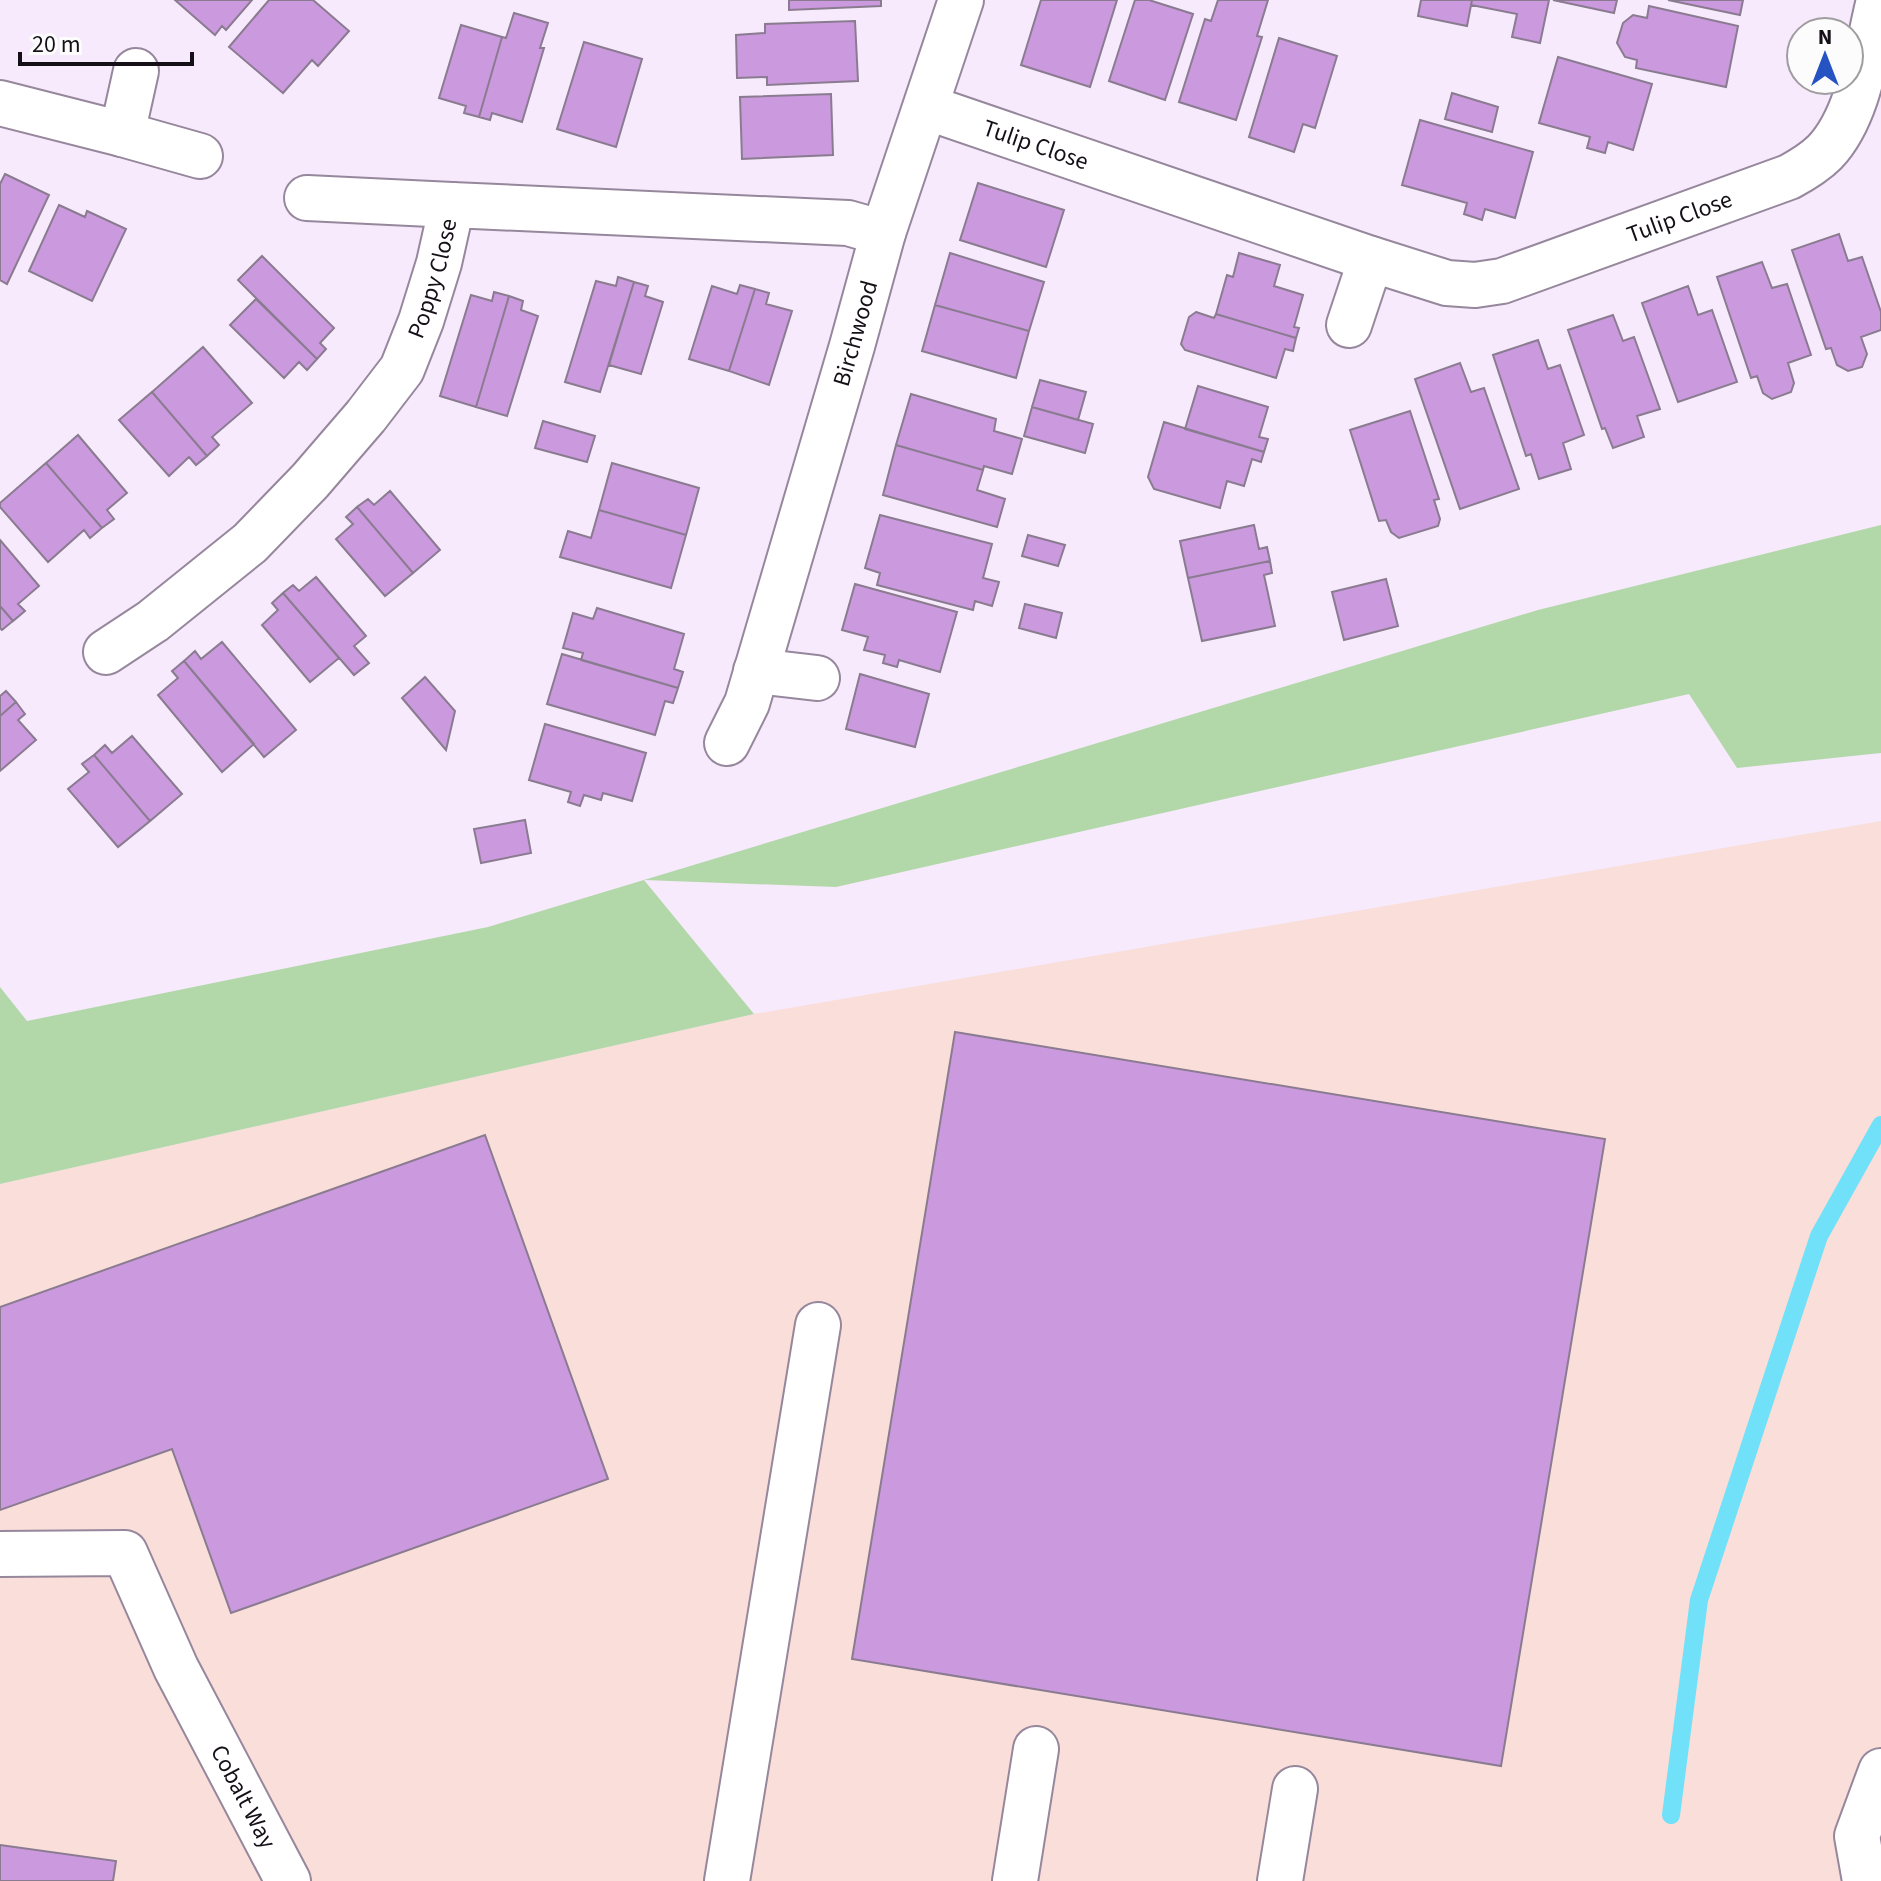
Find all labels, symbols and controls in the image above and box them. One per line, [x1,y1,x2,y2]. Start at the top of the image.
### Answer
scale bar [20,16,192,66]
north arrow [1785,16,1865,96]
text: N [1818,21,1832,53]
text: 20 m [32,27,81,62]
street label: Tulip Close [978,110,1093,179]
street label: Tulip Close [1622,182,1737,252]
street label: Poppy Close [398,215,466,344]
street label: Birchwood [824,276,887,390]
street label: Cobalt Way [202,1739,285,1855]

